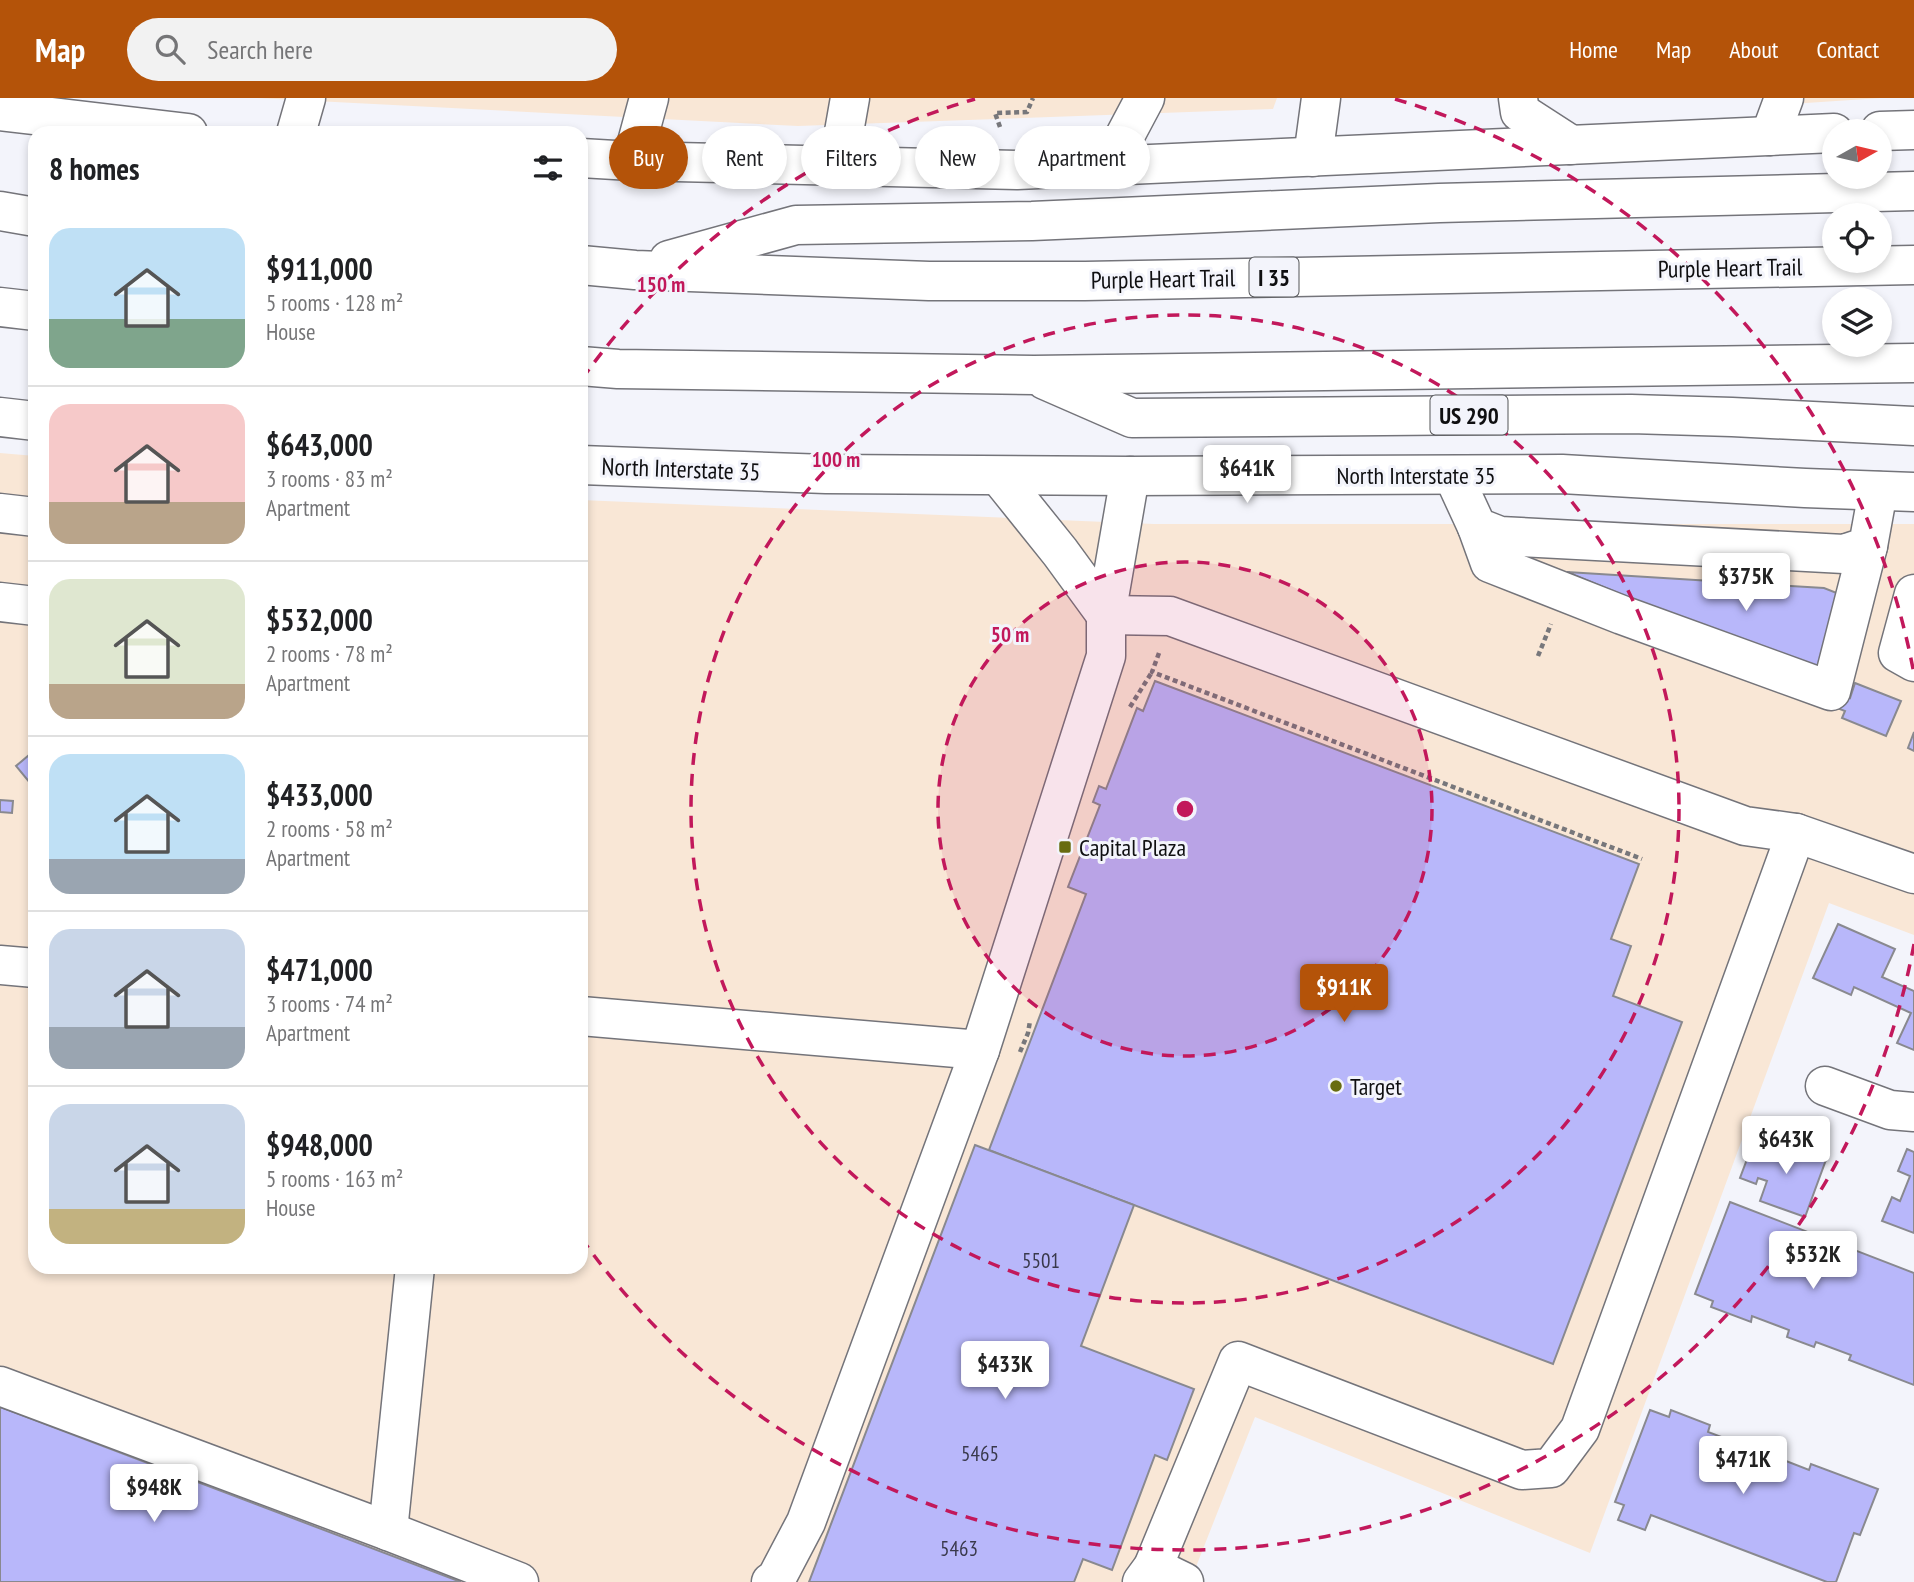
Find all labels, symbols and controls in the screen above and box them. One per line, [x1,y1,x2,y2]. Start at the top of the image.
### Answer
search box [127,18,617,81]
text: Map [35,28,85,71]
icon: search [151,30,189,68]
text: Search here [207,33,313,66]
text: Home [1569,34,1618,65]
text: Map [1656,34,1691,65]
text: About [1729,34,1778,65]
text: Contact [1816,34,1879,65]
north arrow [1822,119,1892,189]
map controls [1822,119,1892,357]
chip: Buy [609,126,688,189]
chip: Rent [702,126,787,189]
chip: Filters [801,126,901,189]
chip: New [915,126,1000,189]
chip: Apartment [1014,126,1150,189]
text: 8 homes [49,149,140,188]
icon: filters [529,149,567,187]
button: locate [1822,203,1892,273]
text: $911,000 [266,249,373,288]
street label: Purple Heart Trail [1658,251,1803,285]
icon: home [105,256,189,340]
road number: I 35 [1250,258,1298,296]
street label: Purple Heart Trail [1091,262,1236,296]
text: 150 m [637,271,685,298]
button: layers [1822,287,1892,357]
text: 5 rooms · 128 m² [266,288,403,317]
text: House [266,317,316,346]
road number: US 290 [1430,396,1508,434]
text: $643,000 [266,425,373,464]
icon: home [105,432,189,516]
text: 100 m [812,446,860,473]
pin: $641K [1198,446,1296,505]
street label: North Interstate 35 [601,451,761,487]
text: $641K [1219,453,1275,482]
street label: North Interstate 35 [1336,460,1496,491]
text: 3 rooms · 83 m² [266,464,393,493]
text: Apartment [266,493,350,522]
pin: $375K [1697,554,1795,613]
text: $375K [1718,561,1774,590]
text: $532,000 [266,600,373,639]
icon: home [105,607,189,691]
text: 50 m [991,621,1029,648]
text: 2 rooms · 78 m² [266,639,393,668]
text: Apartment [266,668,350,697]
text: $433,000 [266,775,373,814]
icon: home [105,782,189,866]
centre of rings [1173,797,1197,821]
text: 2 rooms · 58 m² [266,814,393,843]
place label: Capital Plaza [1079,832,1186,863]
marker: Capital Plaza [1057,839,1073,855]
text: Apartment [266,843,350,872]
text: $471,000 [266,950,373,989]
icon: home [105,957,189,1041]
pin: $911K [1295,964,1393,1024]
text: $911K [1316,972,1372,1001]
text: 3 rooms · 74 m² [266,989,393,1018]
text: Apartment [266,1018,350,1047]
place label: Target [1350,1071,1402,1102]
marker: Target [1328,1078,1344,1094]
pin: $643K [1737,1116,1835,1176]
text: $643K [1758,1124,1814,1153]
text: $948,000 [266,1125,373,1164]
icon: home [105,1132,189,1216]
text: 5 rooms · 163 m² [266,1164,403,1193]
text: House [266,1193,316,1222]
pin: $532K [1764,1232,1862,1291]
text: $532K [1785,1239,1841,1268]
house number: 5501 [1022,1247,1060,1274]
pin: $433K [956,1342,1054,1401]
text: $433K [977,1349,1033,1378]
pin: $471K [1694,1436,1792,1496]
house number: 5465 [961,1440,999,1467]
text: $471K [1715,1444,1771,1473]
pin: $948K [105,1464,203,1524]
text: $948K [126,1472,182,1501]
house number: 5463 [940,1535,978,1562]

